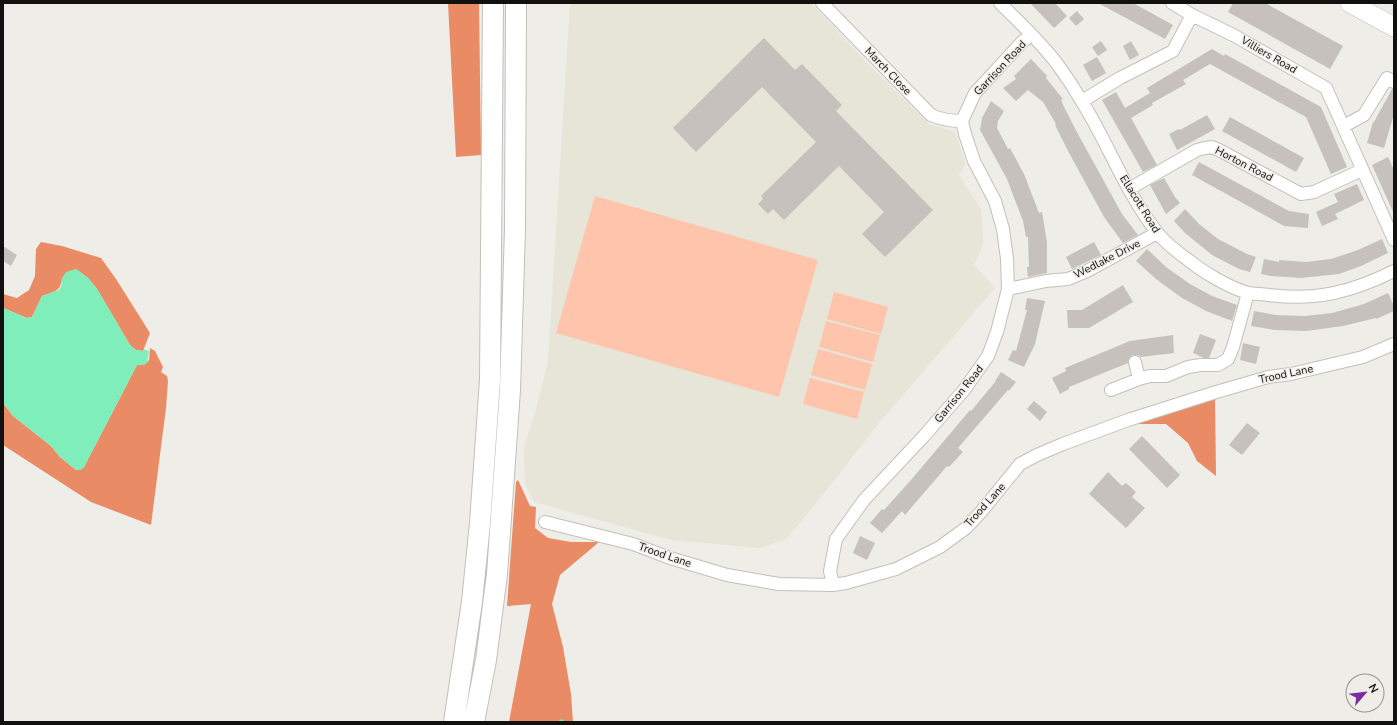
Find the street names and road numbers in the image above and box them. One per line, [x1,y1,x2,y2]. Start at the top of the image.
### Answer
street label: Villiers Road [1237,32,1300,77]
street label: Garrison Road [971,37,1029,99]
street label: March Close [861,44,915,98]
street label: Horton Road [1212,143,1276,185]
street label: Ellacott Road [1116,172,1164,236]
street label: Wedlake Drive [1071,236,1143,282]
street label: Trood Lane [1258,361,1315,387]
street label: Garrison Road [931,362,987,426]
street label: Trood Lane [961,479,1009,530]
street label: Trood Lane [637,539,694,571]

